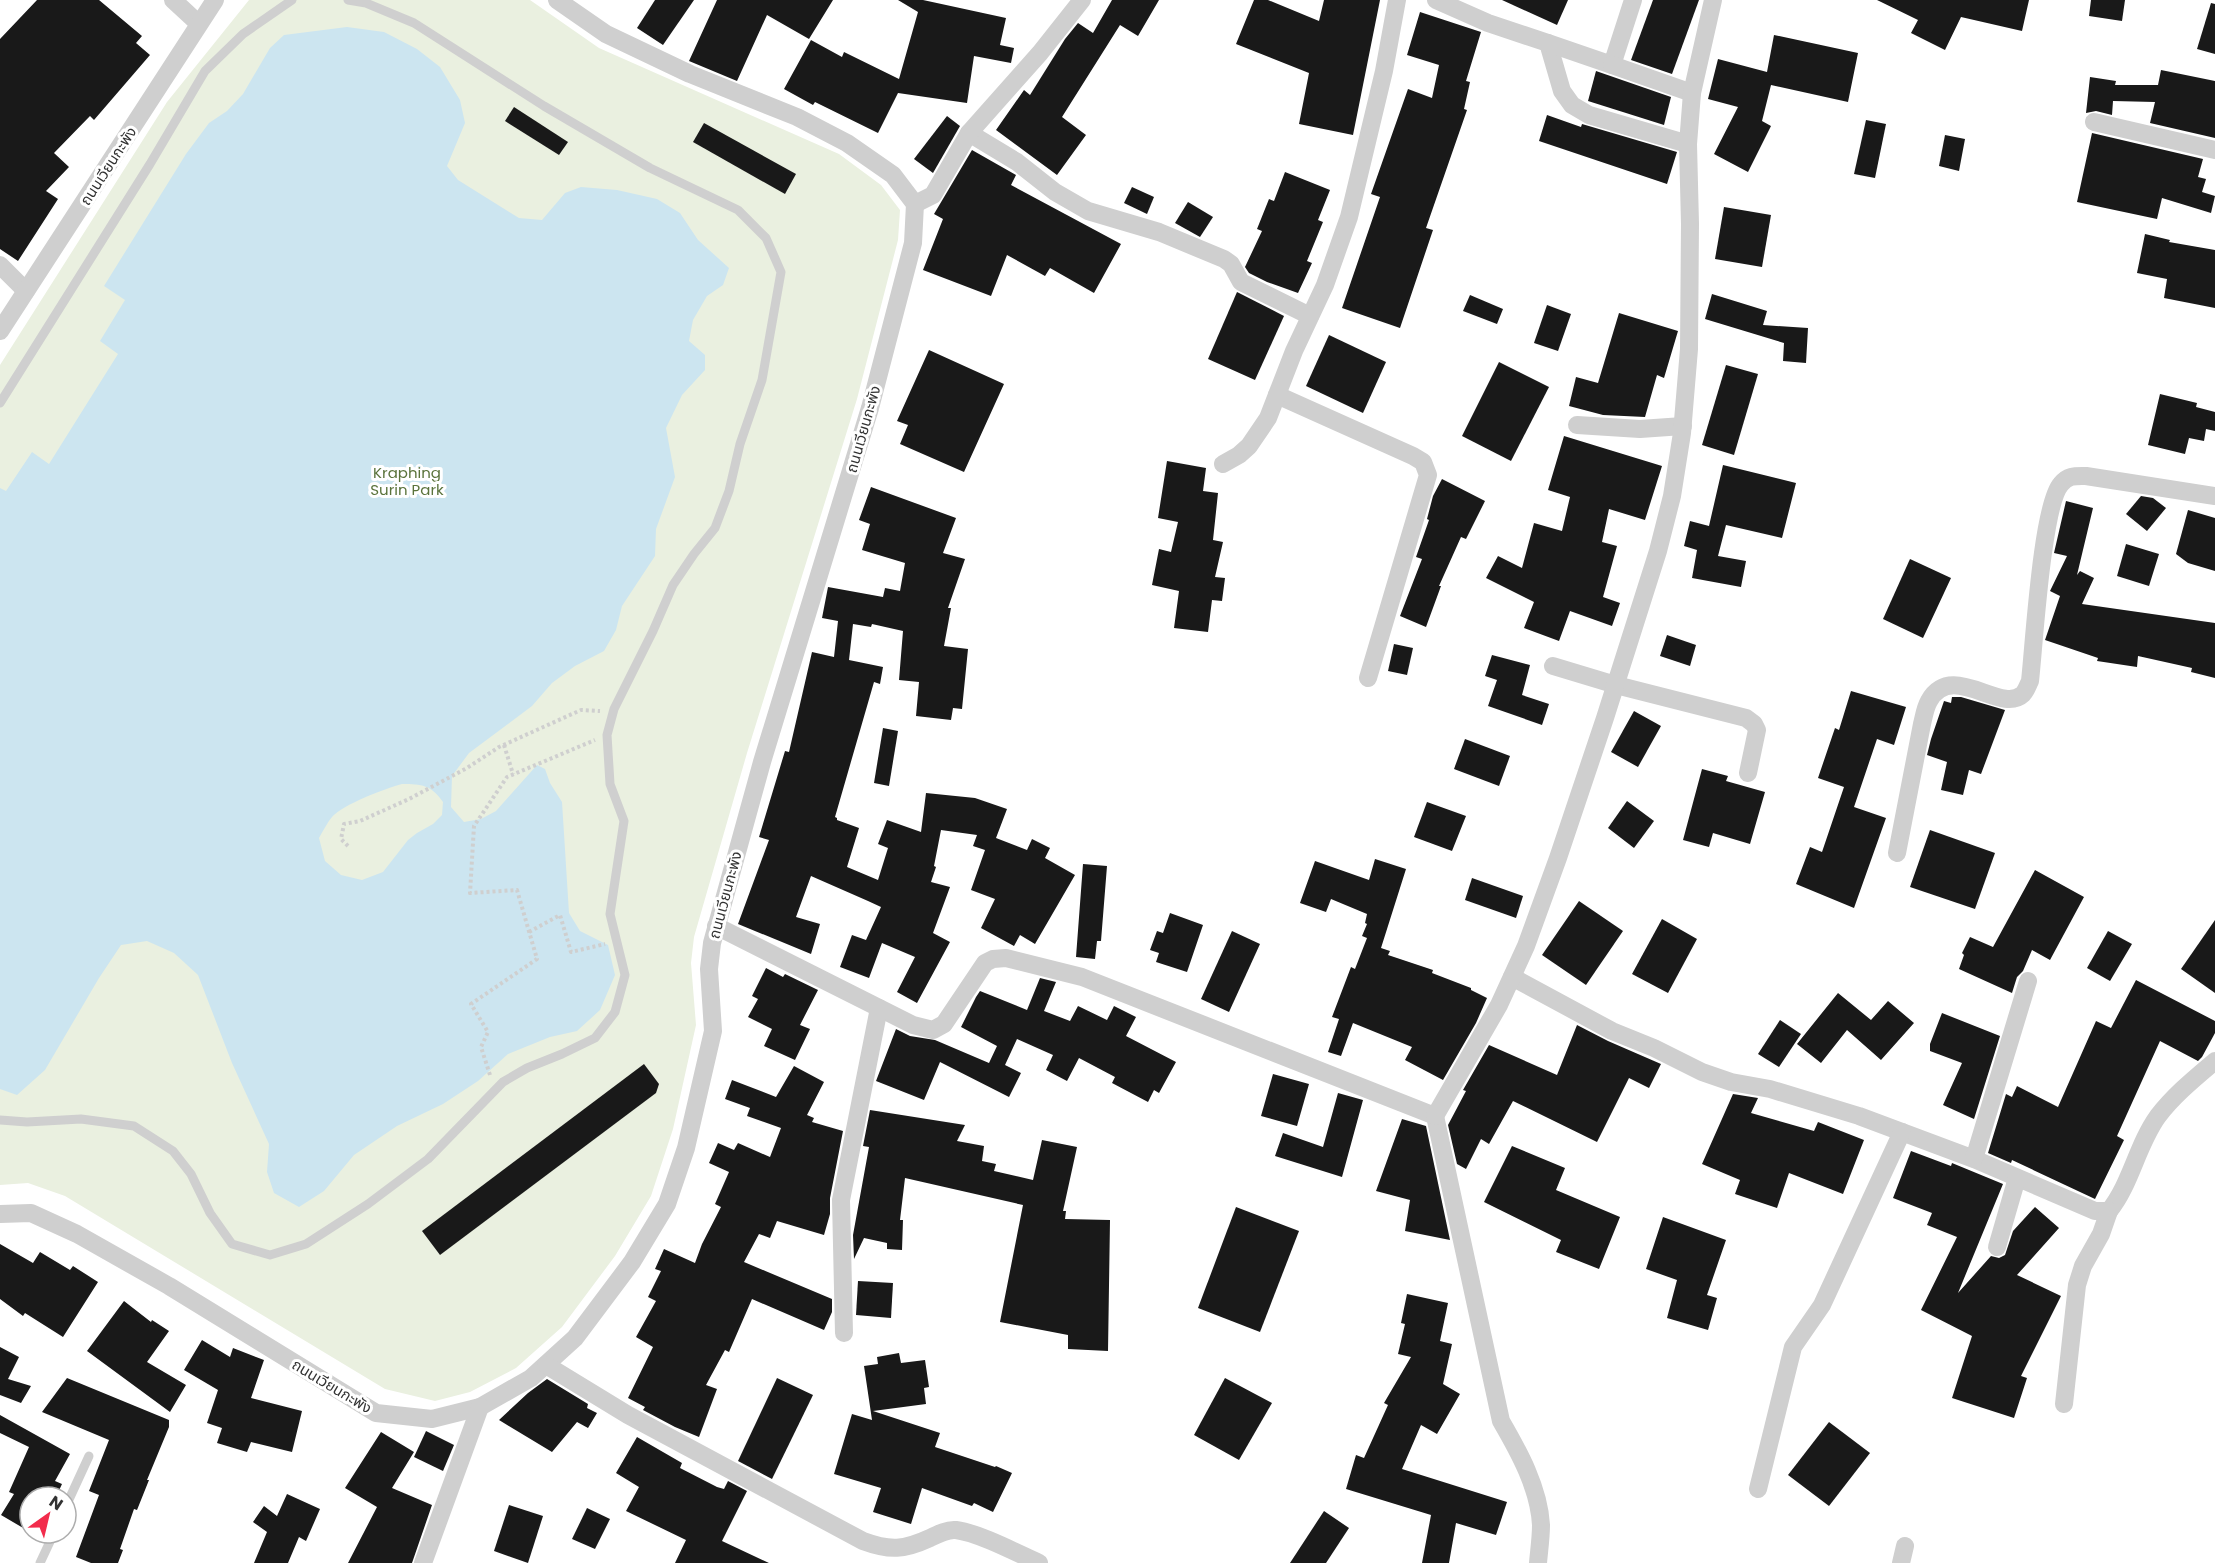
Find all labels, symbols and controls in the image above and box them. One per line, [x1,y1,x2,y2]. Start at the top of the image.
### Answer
street label: ถนนเวียนกะพัง [75,123,141,209]
street label: ถนนเวียนกะพัง [841,383,885,475]
park label: Kraphing Surin Park [370,462,444,500]
street label: ถนนเวียนกะพัง [703,849,747,941]
street label: ถนนเวียนกะพัง [288,1354,376,1418]
north arrow [18,1485,78,1545]
text: N [45,1490,68,1516]

